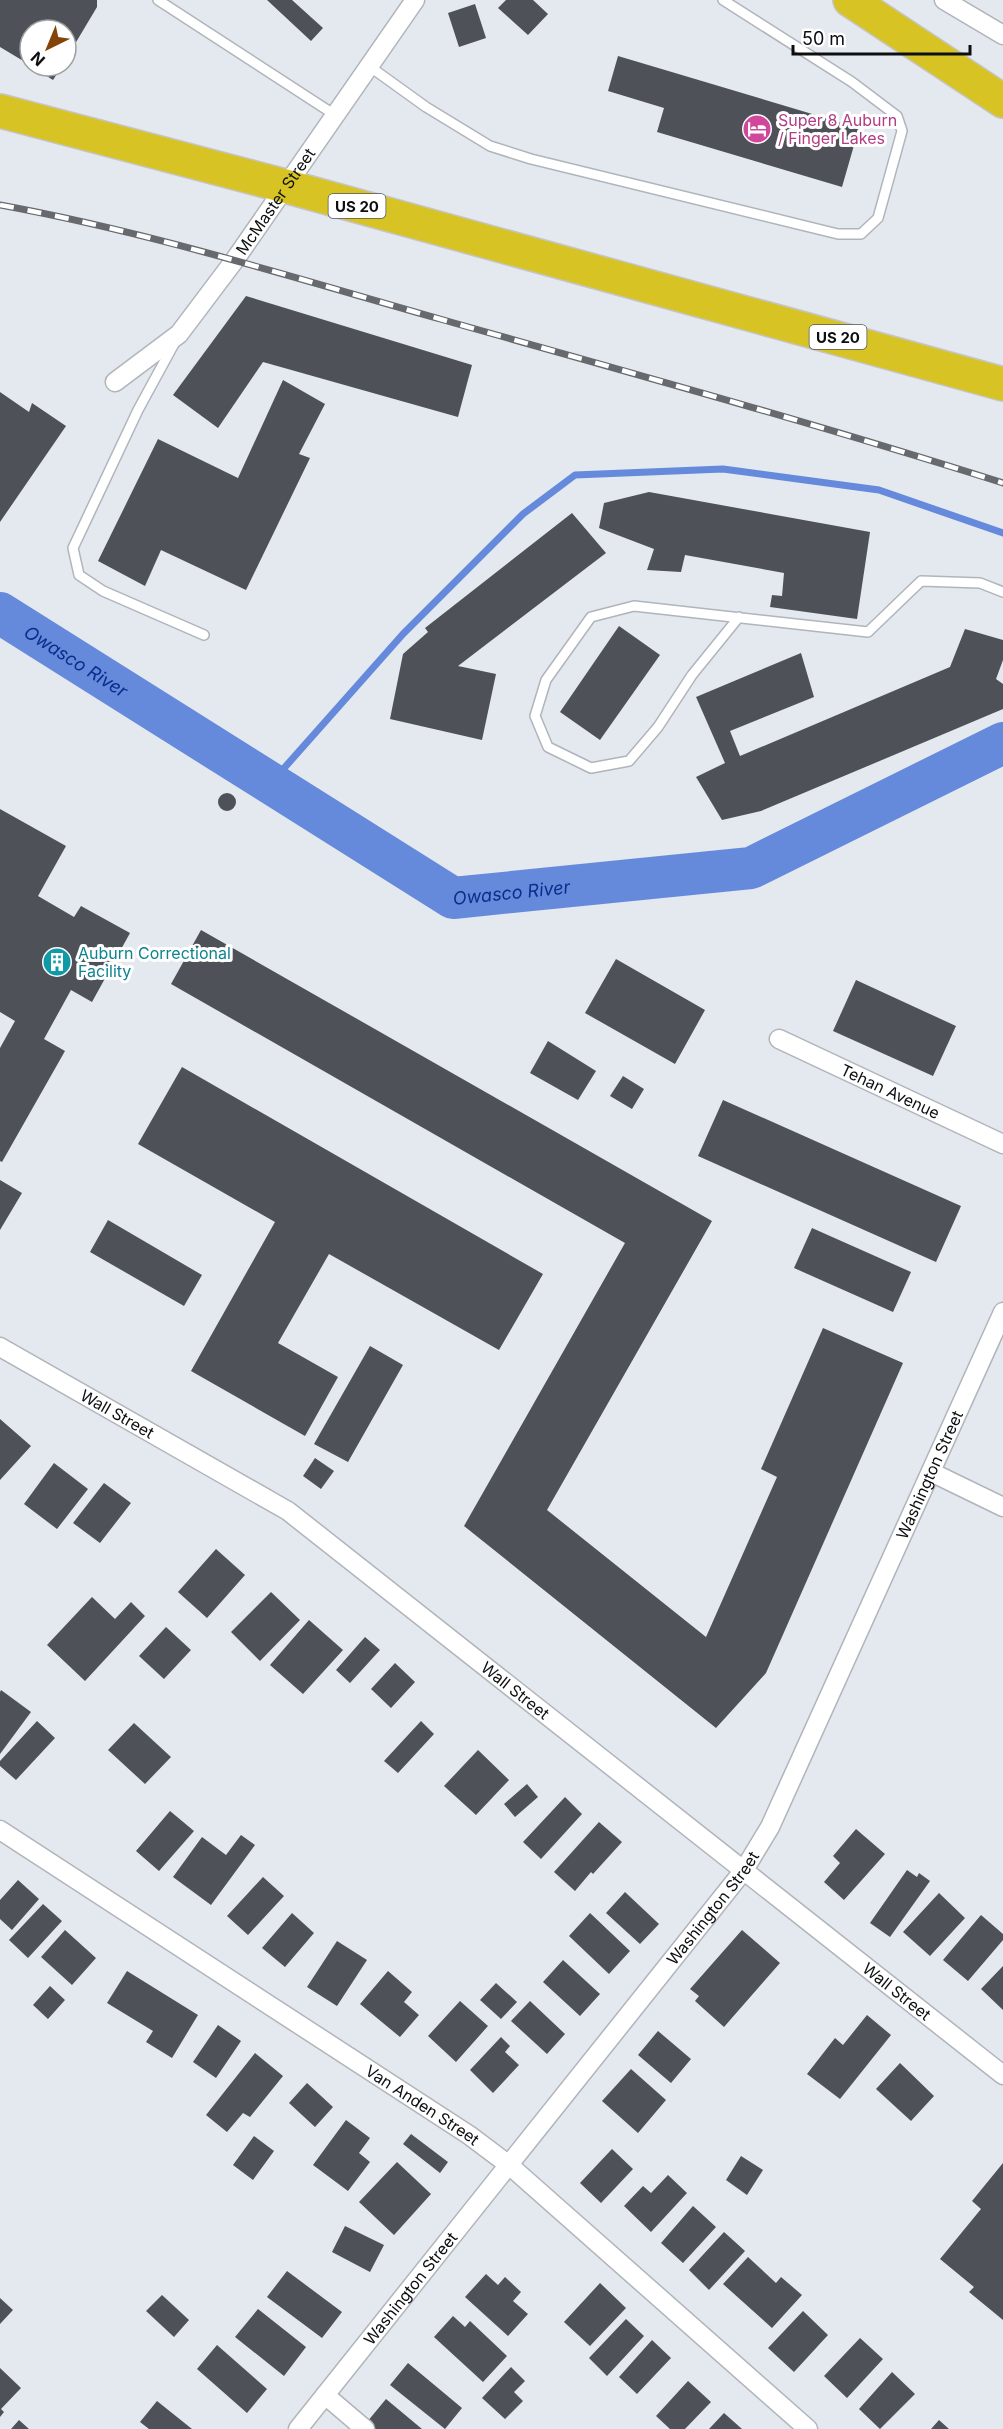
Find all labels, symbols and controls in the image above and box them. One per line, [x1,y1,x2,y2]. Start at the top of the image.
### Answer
north arrow [18,18,78,78]
scale bar [793,18,970,56]
text: 50 m [802,28,845,49]
text: N [26,47,49,70]
place label: Super 8 Auburn / Finger Lakes [778,110,897,148]
hotel icon: Super 8 Auburn / Finger Lakes [741,113,773,145]
street label: McMaster Street [231,144,319,259]
road number: US 20 [328,194,386,218]
road number: US 20 [810,325,866,349]
water label: Owasco River [21,621,133,702]
water label: Owasco River [452,876,572,908]
place label: Auburn Correctional Facility [78,943,231,981]
building icon: Auburn Correctional Facility [41,946,73,978]
street label: Tehan Avenue [838,1059,943,1123]
street label: Wall Street [77,1385,158,1443]
street label: Washington Street [892,1407,967,1542]
street label: Wall Street [477,1657,553,1723]
street label: Washington Street [662,1847,763,1969]
street label: Wall Street [859,1958,935,2024]
street label: Van Anden Street [362,2060,483,2149]
street label: Washington Street [359,2228,461,2349]

